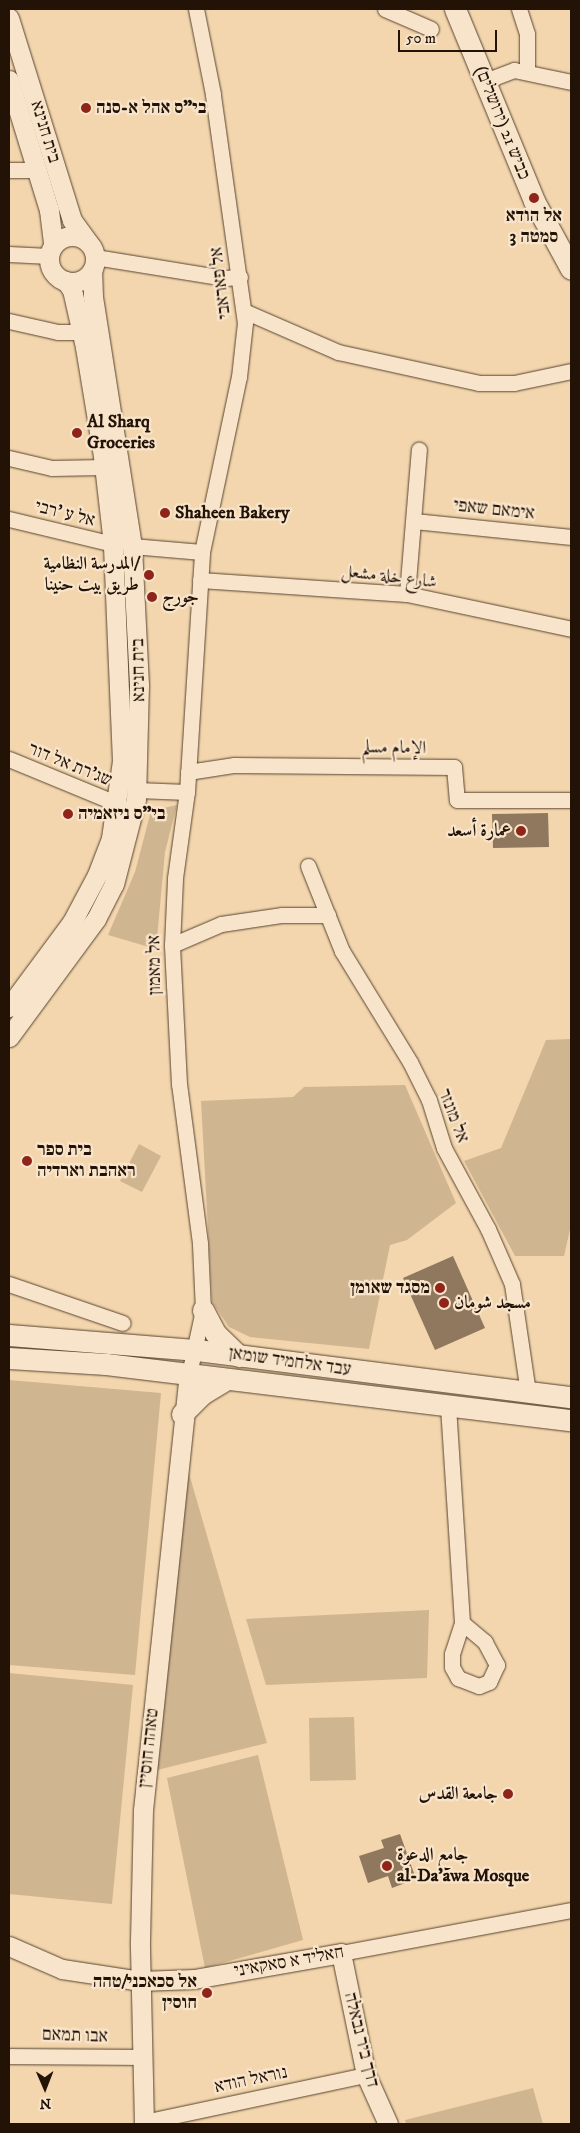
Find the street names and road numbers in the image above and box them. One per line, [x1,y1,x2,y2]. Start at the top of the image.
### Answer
street label: כביש 21 (ירושלים) [469,63,535,183]
street label: בית חנינא [25,98,65,166]
street label: אל פאראבי [206,246,236,320]
street label: אימאם שאפי [452,495,536,525]
street label: אל ע 'רבי [33,496,97,532]
street label: شارع خلة مشعل [340,560,438,594]
street label: בית חנינא [128,638,150,702]
street label: الإمام مسلم [362,737,426,759]
street label: שג'רת אל דור [25,738,115,792]
street label: אל מאמון [144,935,166,995]
street label: אל מונזר [433,1086,473,1146]
street label: עבד אלחמיד שומאן [228,1343,352,1381]
street label: טאהה חוסיין [134,1707,164,1789]
street label: חאליד א סאקאיני [232,1942,346,1982]
street label: דרך ביר נבאלה [339,1990,383,2090]
street label: אבו תמאם [42,2024,108,2048]
street label: נוראל הודא [213,2062,289,2098]

